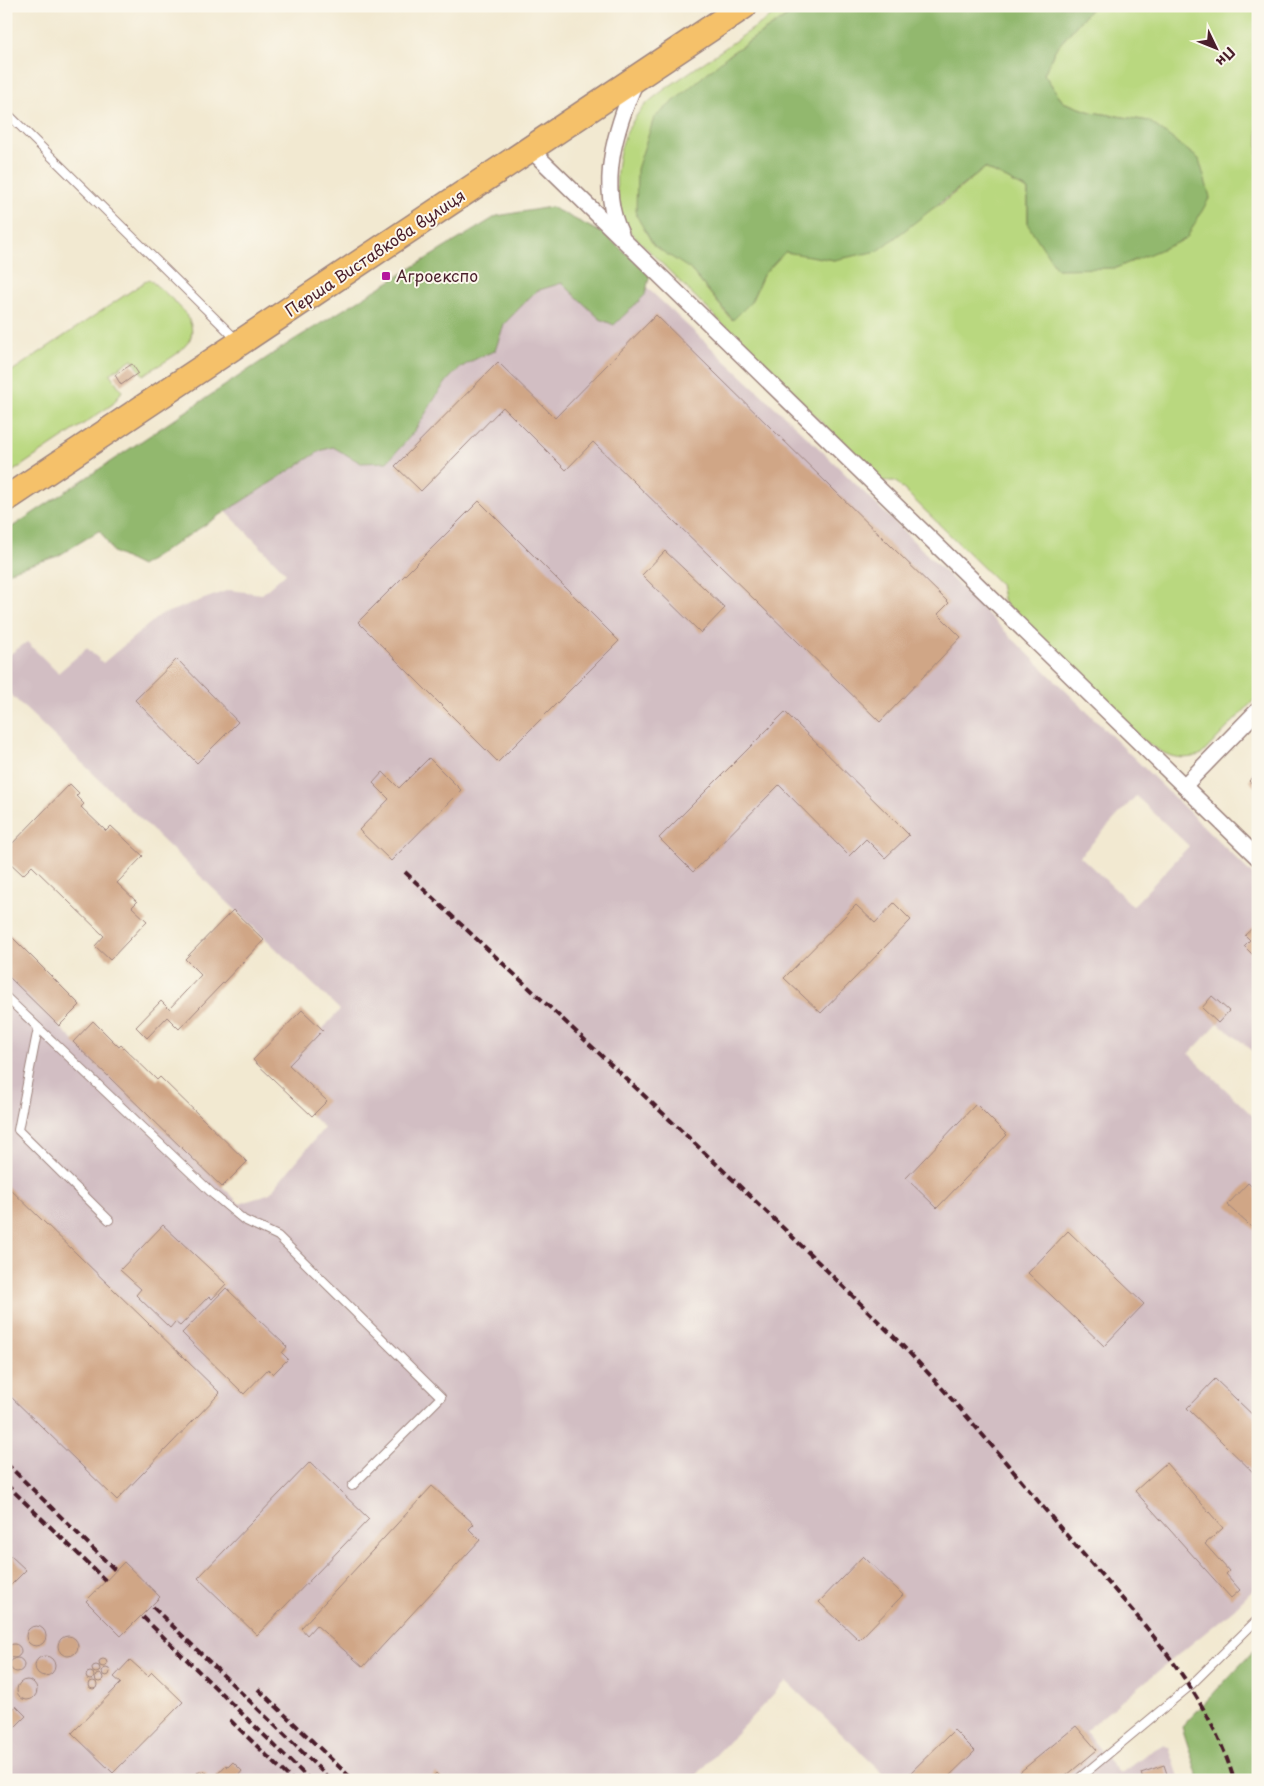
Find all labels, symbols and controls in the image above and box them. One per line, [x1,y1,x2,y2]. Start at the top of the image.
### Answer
north arrow [1192,22,1242,72]
text: Пн [1211,43,1240,72]
street label: Перша Виставкова вулиця [280,183,469,322]
place label: Агроекспо [396,263,478,287]
marker: Агроекспо [380,270,392,282]

